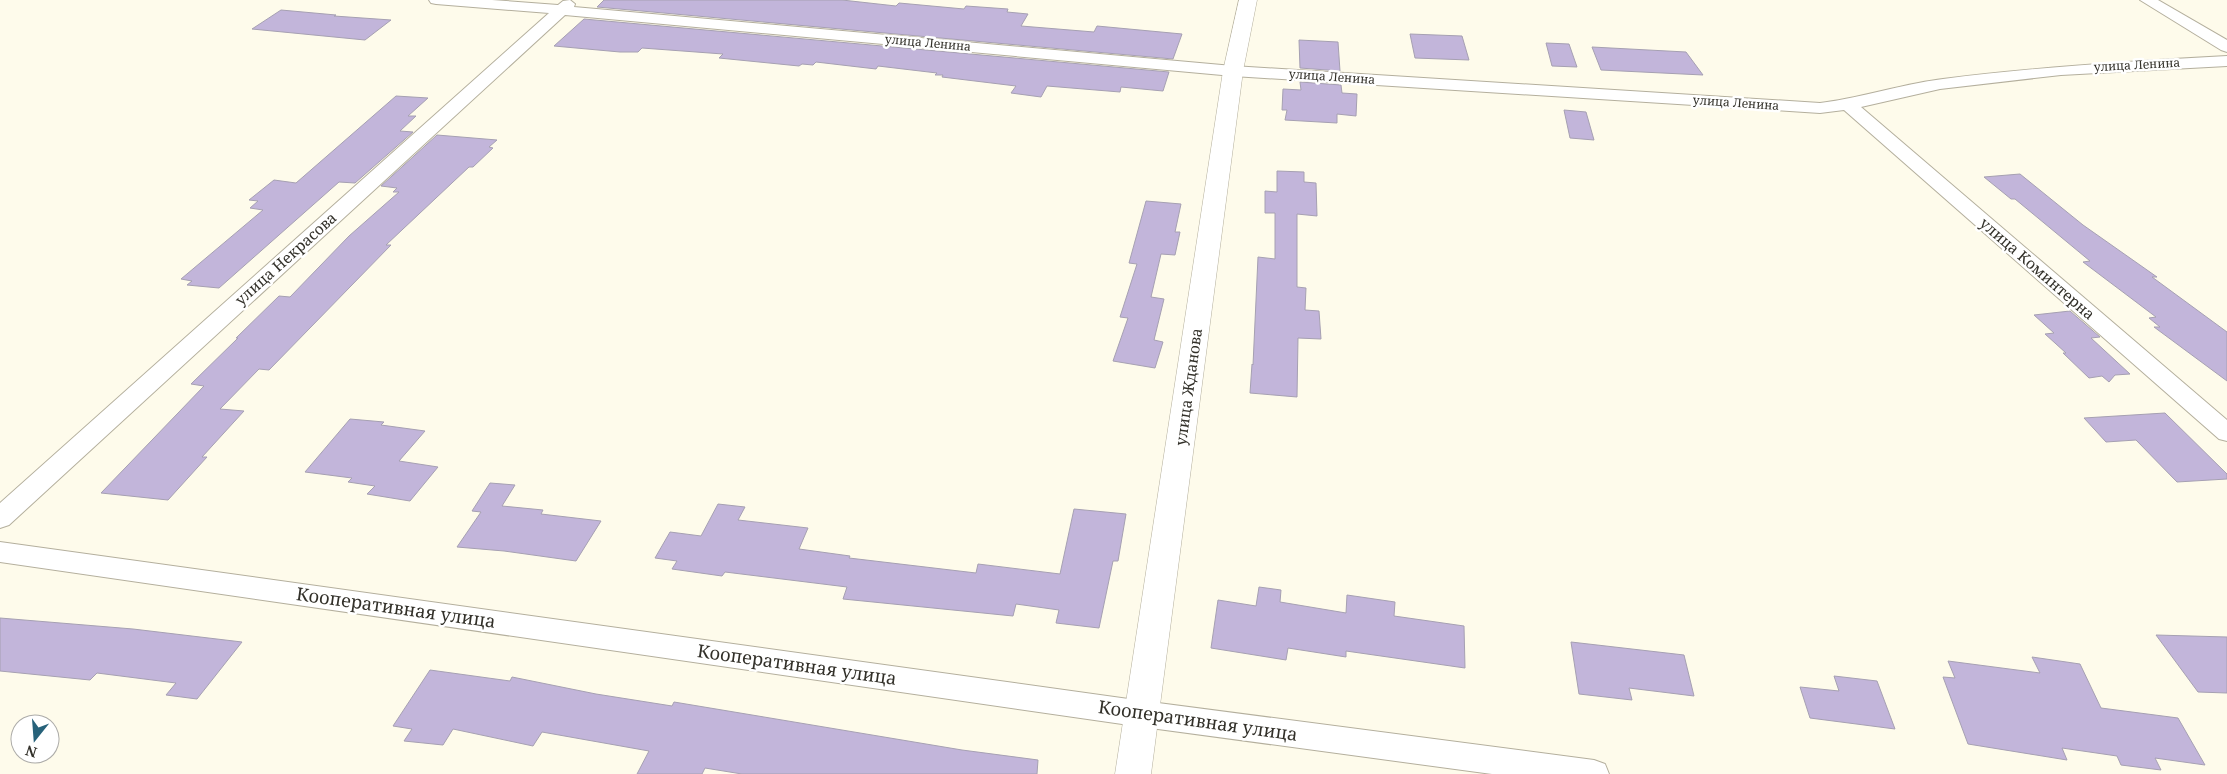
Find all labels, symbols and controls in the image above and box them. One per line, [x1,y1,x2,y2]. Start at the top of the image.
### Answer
street label: улица Ленина [884,30,972,55]
street label: улица Ленина [2093,54,2181,75]
street label: улица Ленина [1288,65,1376,88]
street label: улица Ленина [1692,91,1780,114]
street label: улица Некрасова [230,207,340,309]
street label: улица Коминтерна [1976,213,2099,324]
street label: улица Жданова [1170,327,1206,447]
street label: Кооперативная улица [295,581,497,633]
street label: Кооперативная улица [696,638,898,690]
street label: Кооперативная улица [1097,694,1299,746]
north arrow [10,714,60,764]
text: N [23,741,39,763]

